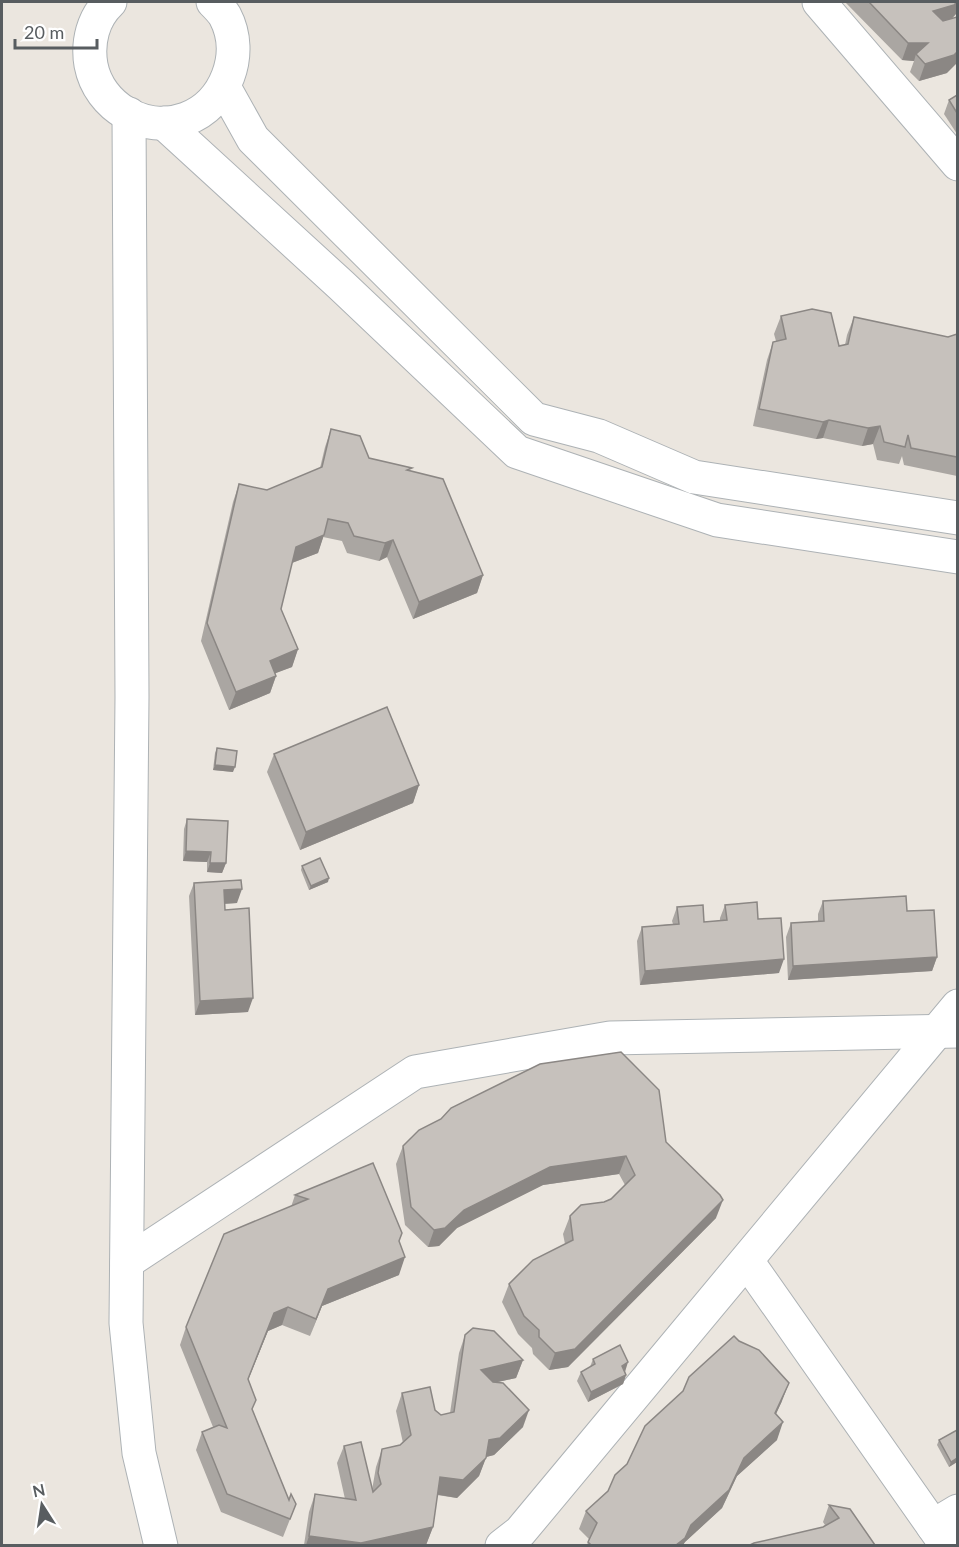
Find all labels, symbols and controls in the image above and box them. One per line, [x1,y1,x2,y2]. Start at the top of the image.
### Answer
scale bar [15,12,98,50]
text: 20 m [24,21,64,43]
north arrow [12,1475,72,1535]
text: N [31,1479,47,1500]

